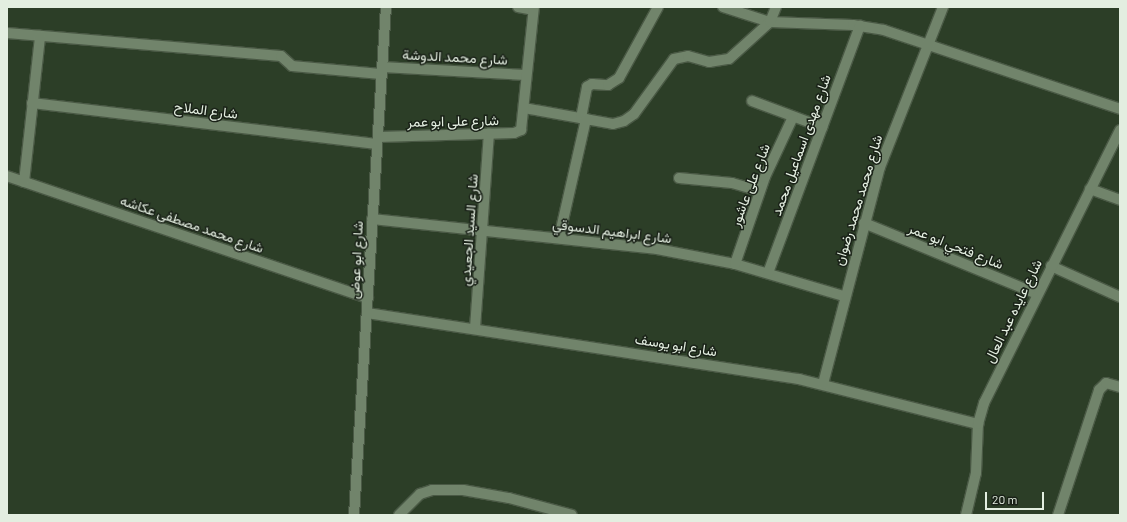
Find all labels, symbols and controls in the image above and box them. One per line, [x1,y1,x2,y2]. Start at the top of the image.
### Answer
street label: شارع محمد الدوشة [402,46,508,68]
street label: شارع مهدى اسماعيل محمد [768,72,834,218]
street label: شارع الملاح [173,98,239,122]
street label: شارع على ابو عمر [407,112,499,130]
street label: شارع محمد محمد رضوان [830,133,886,267]
street label: شارع على عاشور [726,141,774,229]
street label: شارع السيد الجعيدي [457,173,481,287]
street label: شارع محمد مصطفى عكاشه [118,192,266,256]
street label: شارع ابراهيم الدسوقي [551,215,673,247]
street label: شارع فتحي ابو عمر [906,219,1006,273]
street label: شارع ابو عوض [346,220,366,300]
street label: شارع عايده عبد العال [981,256,1045,366]
street label: شارع ابو يوسف [634,330,718,360]
scale bar [987,484,1046,510]
text: 20 m [992,492,1018,506]

